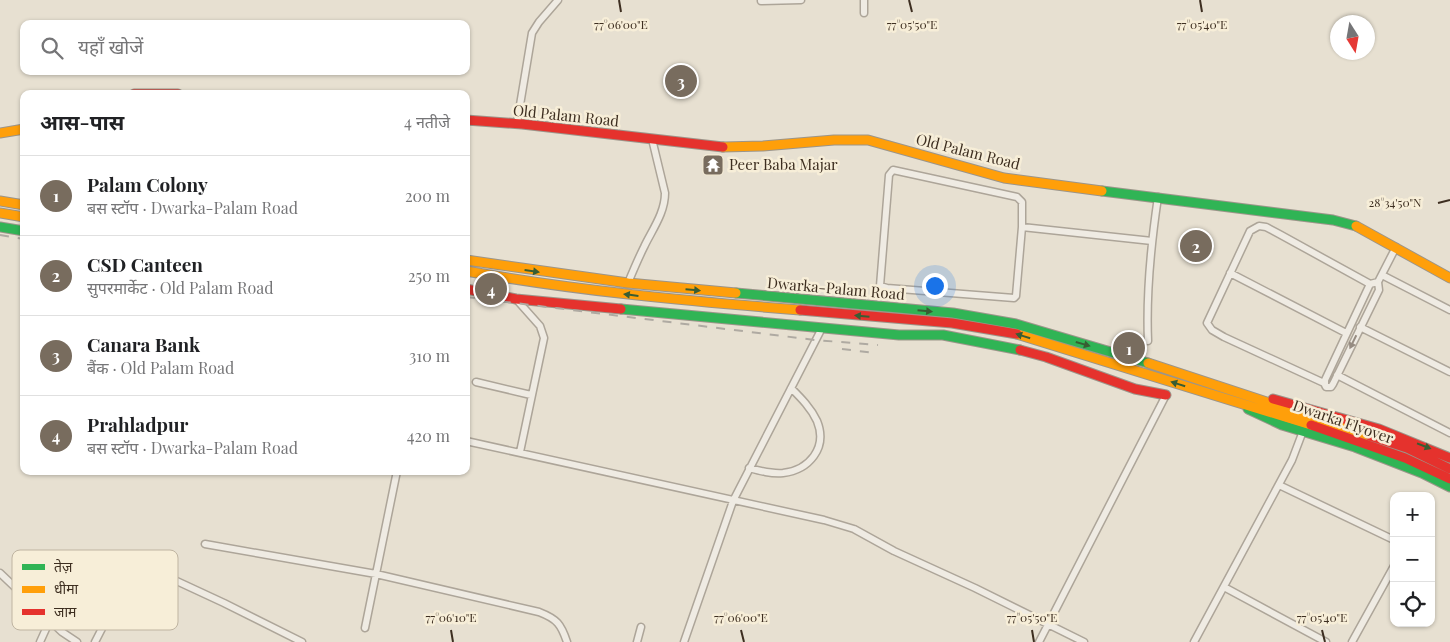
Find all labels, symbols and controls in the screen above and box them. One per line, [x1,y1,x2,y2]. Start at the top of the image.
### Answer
north arrow [1330,15,1375,60]
text: 77°06'00"E [594,16,648,32]
text: 77°05'50"E [887,16,937,32]
text: 77°05'40"E [1177,16,1227,32]
search box [20,20,470,75]
text: यहाँ खोजें [78,33,143,59]
icon: search [38,34,66,62]
pin: 3 [665,62,697,100]
street label: Old Palam Road [512,99,620,131]
text: आस-पास [40,107,124,135]
text: 4 नतीजे [404,111,450,132]
street label: Old Palam Road [914,128,1023,174]
temple icon: Peer Baba Majar [701,153,725,177]
place label: Peer Baba Majar [729,154,838,174]
text: Palam Colony [87,171,208,197]
text: 1 [53,185,59,206]
text: 200 m [405,185,450,206]
text: 28°34'50"N [1368,194,1422,210]
text: बस स्टॉप · Dwarka-Palam Road [87,197,298,218]
pin: 2 [1180,227,1212,265]
text: CSD Canteen [87,251,203,277]
text: 2 [52,265,60,286]
text: 250 m [408,265,450,286]
one-way arrow [524,267,540,275]
pin: 4 [475,270,507,308]
street label: Dwarka-Palam Road [766,272,906,304]
your location [922,273,948,299]
text: सुपरमार्केट · Old Palam Road [87,277,273,298]
one-way arrow [685,286,701,294]
one-way arrow [622,291,638,299]
one-way arrow [917,307,933,315]
one-way arrow [854,311,870,319]
pin: 1 [1113,329,1145,367]
text: Canara Bank [87,331,200,357]
one-way arrow [1015,332,1030,340]
one-way arrow [1349,335,1357,349]
one-way arrow [1076,340,1091,348]
text: 3 [52,345,60,366]
text: 310 m [409,345,450,366]
text: बैंक · Old Palam Road [87,357,234,378]
one-way arrow [1171,380,1186,388]
street label: Dwarka Flyover [1290,395,1397,448]
text: Prahladpur [87,411,188,437]
text: 4 [52,425,60,446]
text: 420 m [407,425,450,446]
text: बस स्टॉप · Dwarka-Palam Road [87,437,298,458]
one-way arrow [1416,443,1431,450]
map controls [1390,492,1435,627]
button: + [1390,492,1435,537]
button: − [1390,537,1435,582]
legend [12,550,178,630]
text: तेज़ [54,557,73,576]
text: धीमा [54,579,79,598]
button: locate [1390,582,1435,627]
text: जाम [54,602,77,621]
text: 77°06'10"E [425,609,477,625]
text: 77°06'00"E [714,609,768,625]
text: 77°05'50"E [1007,609,1057,625]
text: 77°05'40"E [1297,609,1347,625]

